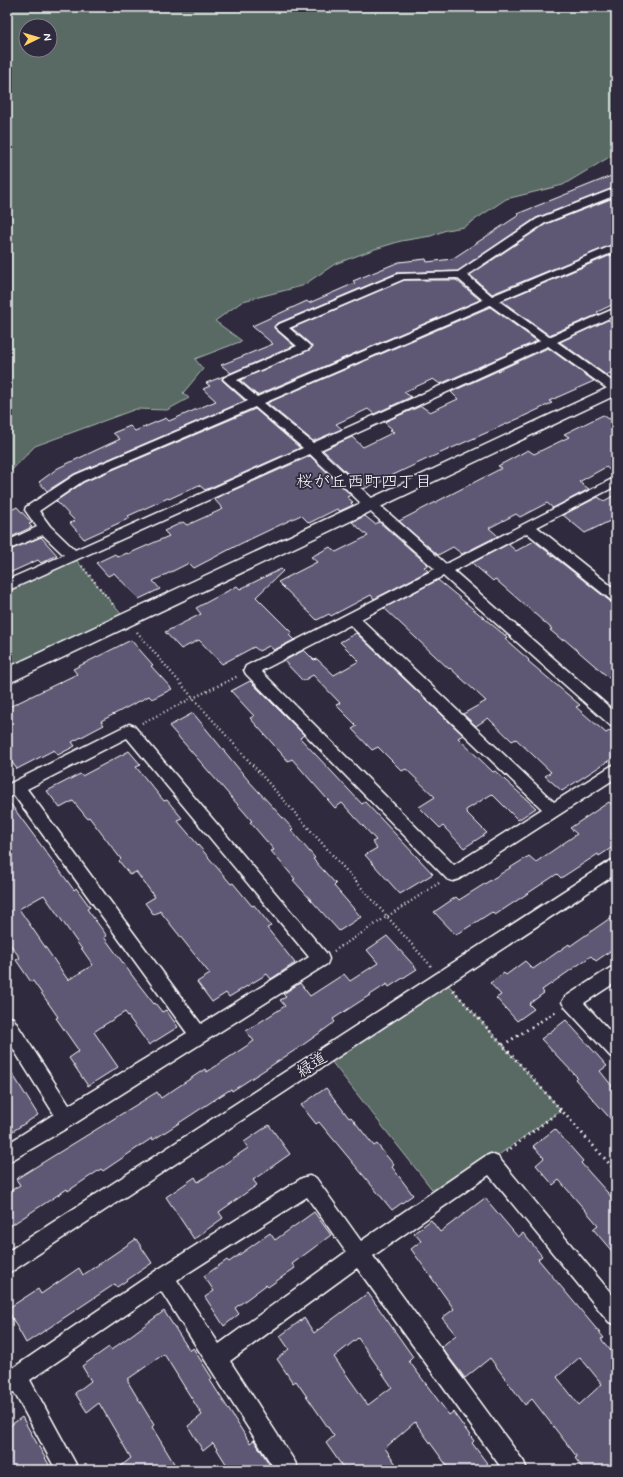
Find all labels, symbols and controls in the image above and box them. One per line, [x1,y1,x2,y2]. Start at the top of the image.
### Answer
north arrow [18,18,58,58]
text: N [40,33,54,41]
district label: 桜が丘西町四丁目 [296,471,432,493]
street label: 緑道 [293,1047,331,1083]

